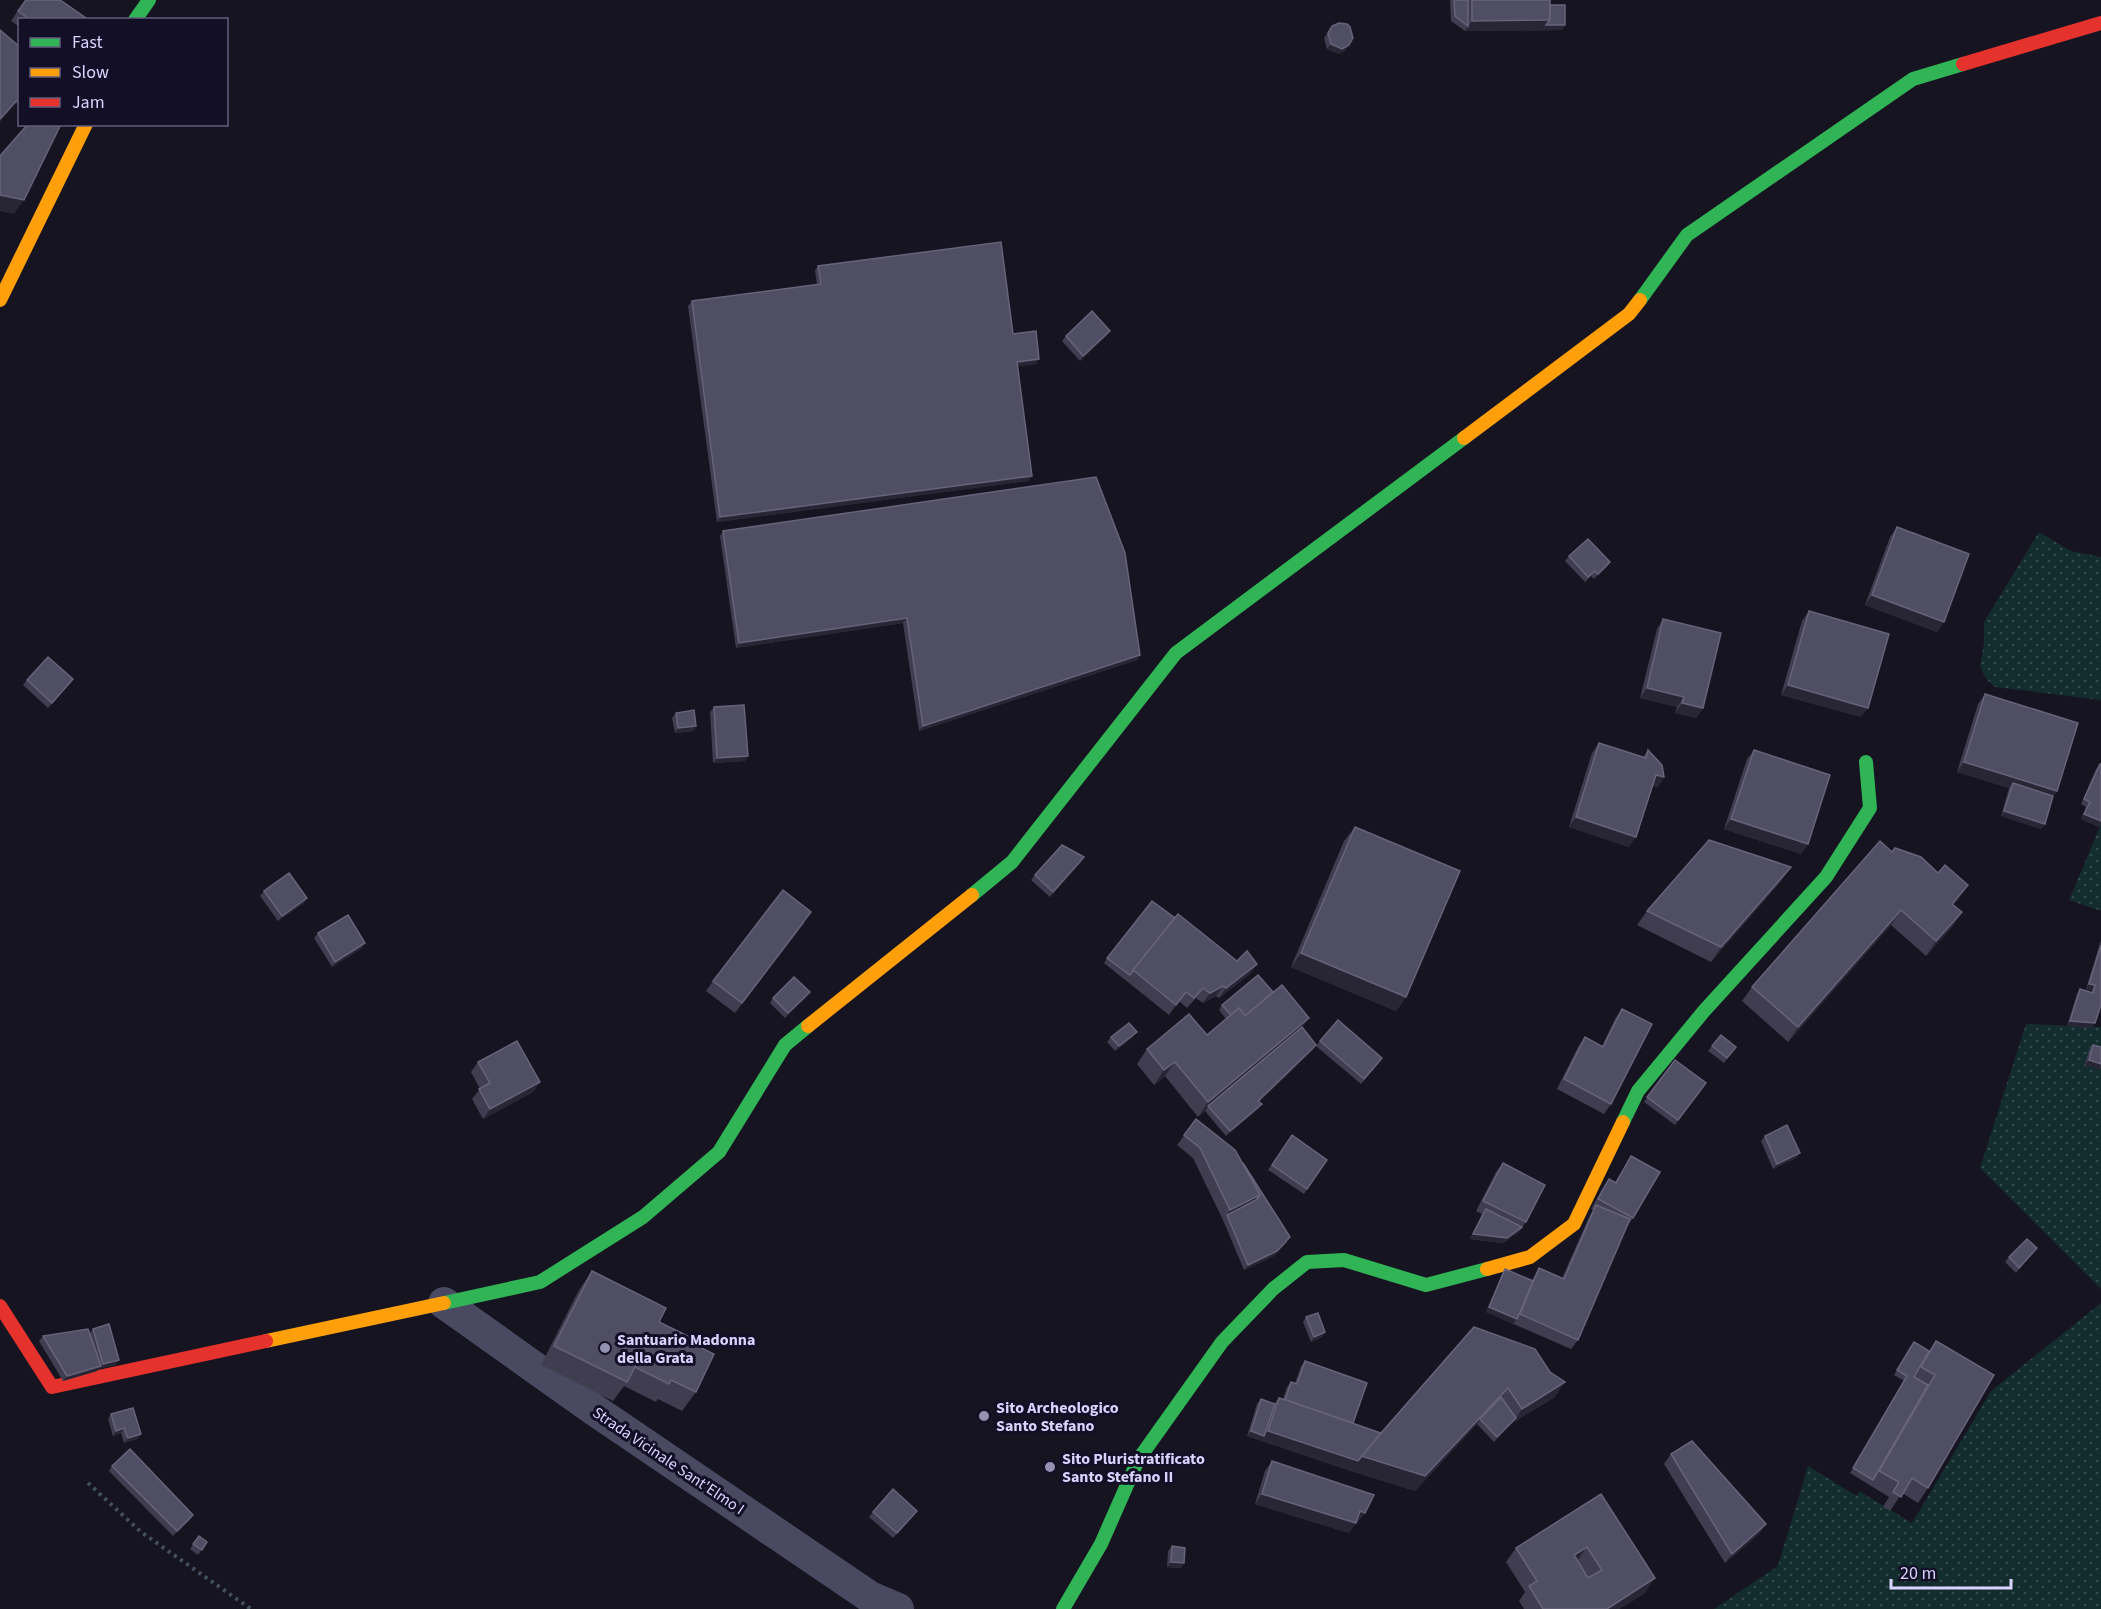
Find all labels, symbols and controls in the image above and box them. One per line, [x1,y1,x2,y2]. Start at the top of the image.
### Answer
legend [18,18,228,126]
text: Fast [72,30,103,55]
text: Slow [72,60,109,85]
text: Jam [72,90,105,115]
place label: Santuario Madonna della Grata [617,1329,755,1369]
marker: Santuario Madonna della Grata [598,1341,612,1355]
place label: Sito Archeologico Santo Stefano [996,1397,1119,1437]
street label: Strada Vicinale Sant'Elmo I [588,1402,749,1520]
marker: Sito Archeologico Santo Stefano [977,1409,991,1423]
place label: Sito Pluristratificato Santo Stefano II [1062,1448,1205,1488]
marker: Sito Pluristratificato Santo Stefano II [1043,1460,1057,1474]
scale bar [1891,1552,2011,1590]
text: 20 m [1900,1561,1936,1586]

